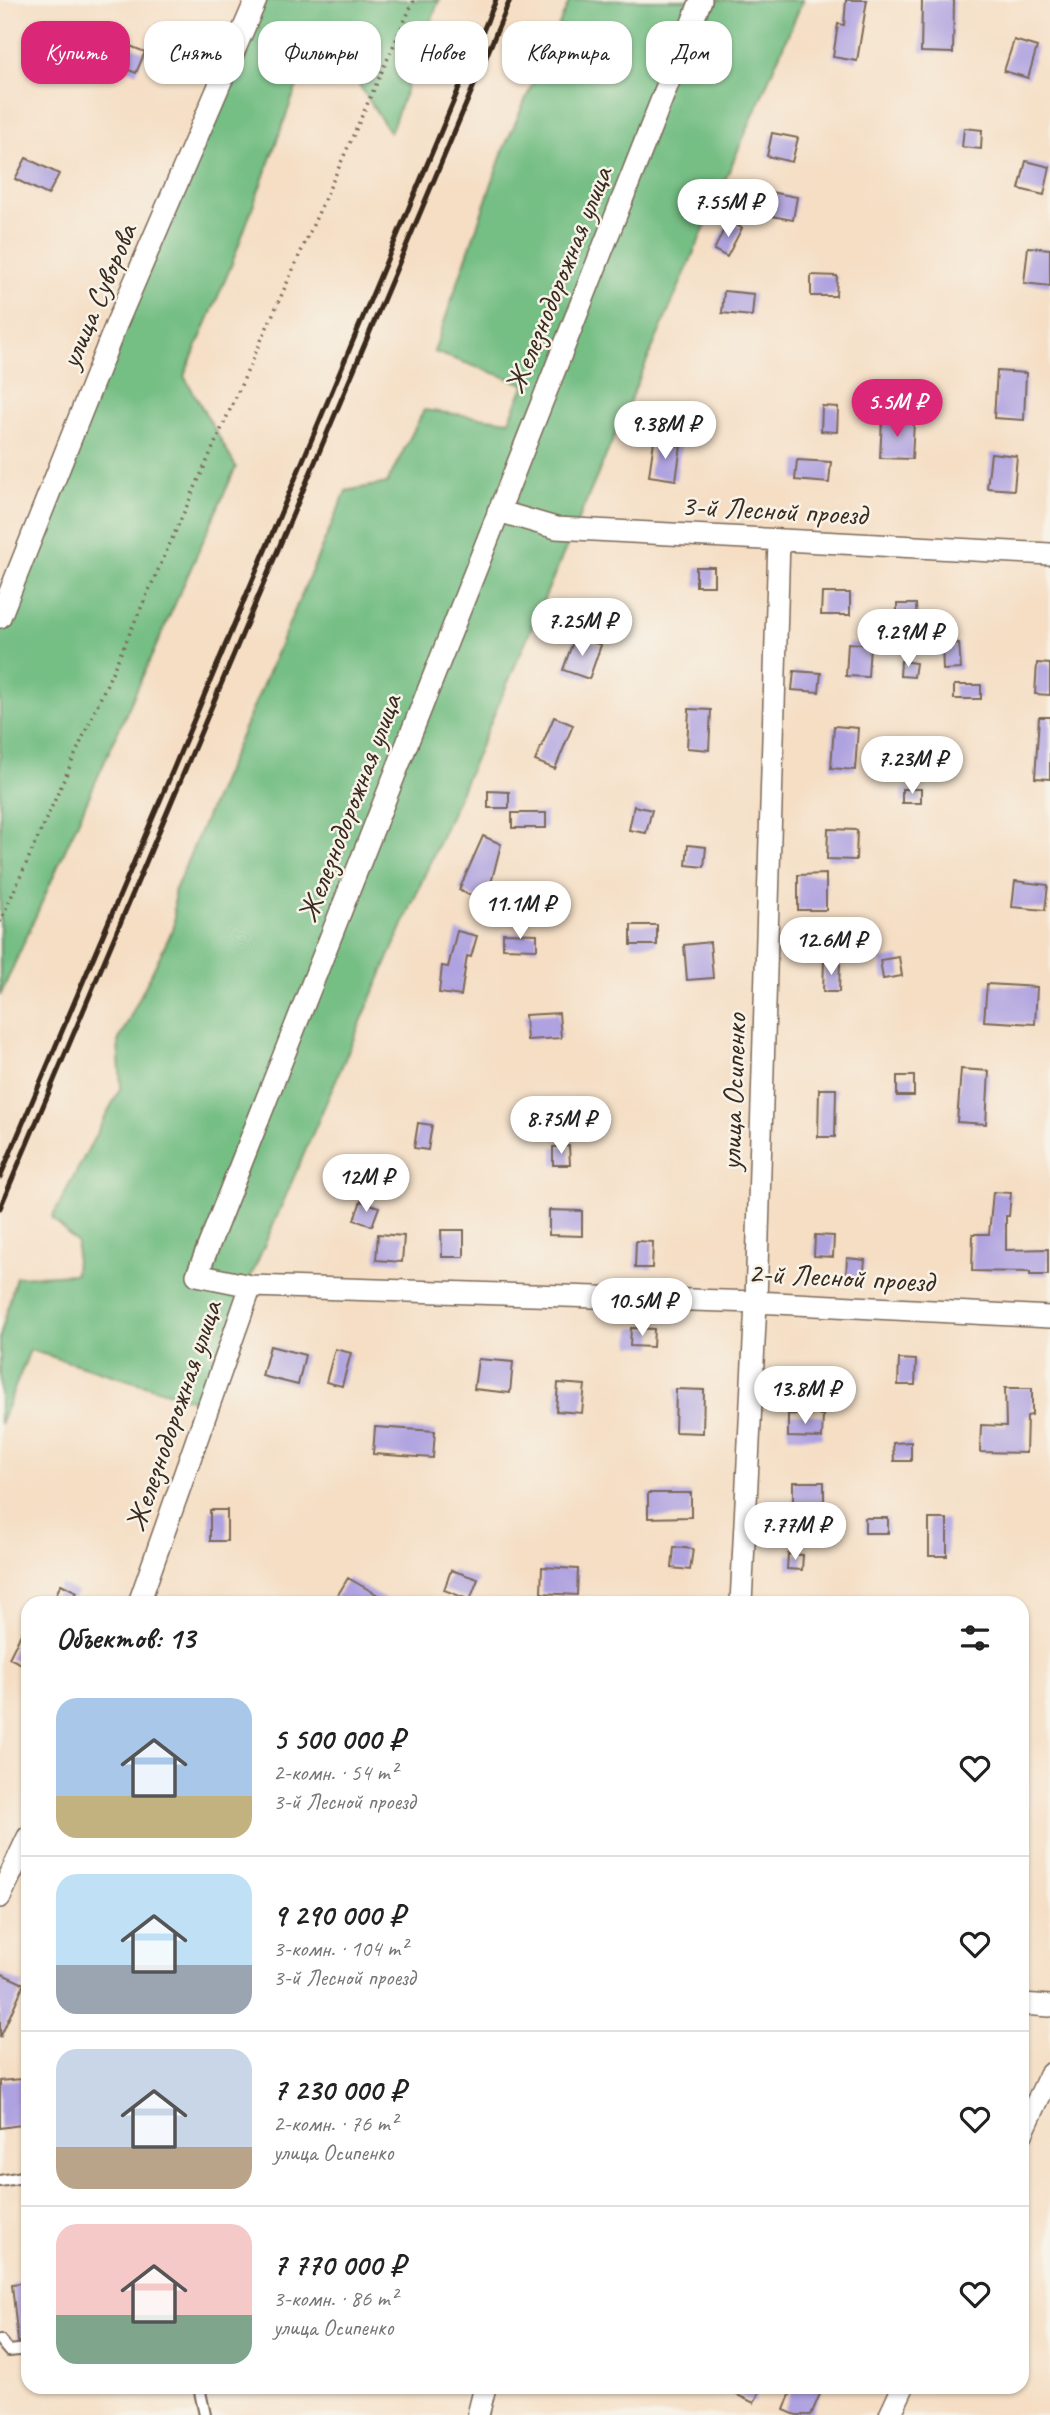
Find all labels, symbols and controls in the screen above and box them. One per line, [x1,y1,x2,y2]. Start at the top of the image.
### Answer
chip: Купить [21,21,130,84]
chip: Снять [144,21,244,84]
chip: Фильтры [258,21,381,84]
chip: Новое [395,21,488,84]
chip: Квартира [502,21,632,84]
chip: Дом [646,21,732,84]
street label: Железнодорожная улица [495,159,622,399]
pin: 7.55M ₽ [663,180,793,239]
text: 7.55M ₽ [694,187,763,216]
street label: улица Суворова [50,216,146,376]
pin: 5.5M ₽ [840,380,954,439]
text: 5.5M ₽ [868,387,926,416]
pin: 9.38M ₽ [600,402,730,461]
text: 9.38M ₽ [630,409,700,438]
street label: 3-й Лесной проезд [680,486,870,534]
pin: 7.25M ₽ [517,598,647,658]
text: 7.25M ₽ [547,606,617,635]
pin: 9.29M ₽ [843,610,973,669]
text: 9.29M ₽ [873,617,943,646]
street label: Железнодорожная улица [288,687,411,927]
pin: 7.23M ₽ [847,736,977,796]
text: 7.23M ₽ [877,744,947,773]
pin: 11.1M ₽ [455,881,585,941]
text: 11.1M ₽ [485,889,555,918]
pin: 12.6M ₽ [766,918,896,977]
text: 12.6M ₽ [796,925,866,954]
street label: улица Осипенко [711,1011,755,1173]
pin: 8.75M ₽ [496,1096,626,1156]
text: 8.75M ₽ [526,1104,596,1133]
pin: 12M ₽ [317,1154,415,1214]
text: 12M ₽ [339,1162,393,1191]
street label: 2-й Лесной проезд [747,1253,937,1301]
pin: 10.5M ₽ [577,1278,707,1338]
text: 10.5M ₽ [607,1286,677,1315]
street label: Железнодорожная улица [116,1294,231,1536]
pin: 13.8M ₽ [740,1366,870,1426]
text: 13.8M ₽ [770,1374,840,1403]
pin: 7.77M ₽ [730,1502,860,1562]
text: 7.77M ₽ [760,1510,830,1539]
text: Объектов: 13 [56,1619,195,1657]
icon: filters [956,1619,994,1657]
text: 5 500 000 ₽ [273,1720,404,1758]
icon: home [112,1726,196,1810]
icon: heart [956,1749,994,1787]
text: 2-комн. · 54 m² [273,1758,397,1787]
text: 3-й Лесной проезд [273,1787,415,1816]
text: 9 290 000 ₽ [273,1896,404,1934]
icon: home [112,1902,196,1986]
icon: heart [956,1925,994,1963]
text: 3-комн. · 104 m² [273,1934,407,1963]
text: 3-й Лесной проезд [273,1963,415,1992]
text: 7 230 000 ₽ [273,2071,405,2109]
icon: home [112,2077,196,2161]
icon: heart [956,2100,994,2138]
text: 2-комн. · 76 m² [273,2109,397,2138]
text: улица Осипенко [273,2138,393,2167]
text: 7 770 000 ₽ [273,2246,404,2284]
icon: home [112,2252,196,2336]
icon: heart [956,2275,994,2313]
text: 3-комн. · 86 m² [273,2284,397,2313]
text: улица Осипенко [273,2313,393,2342]

